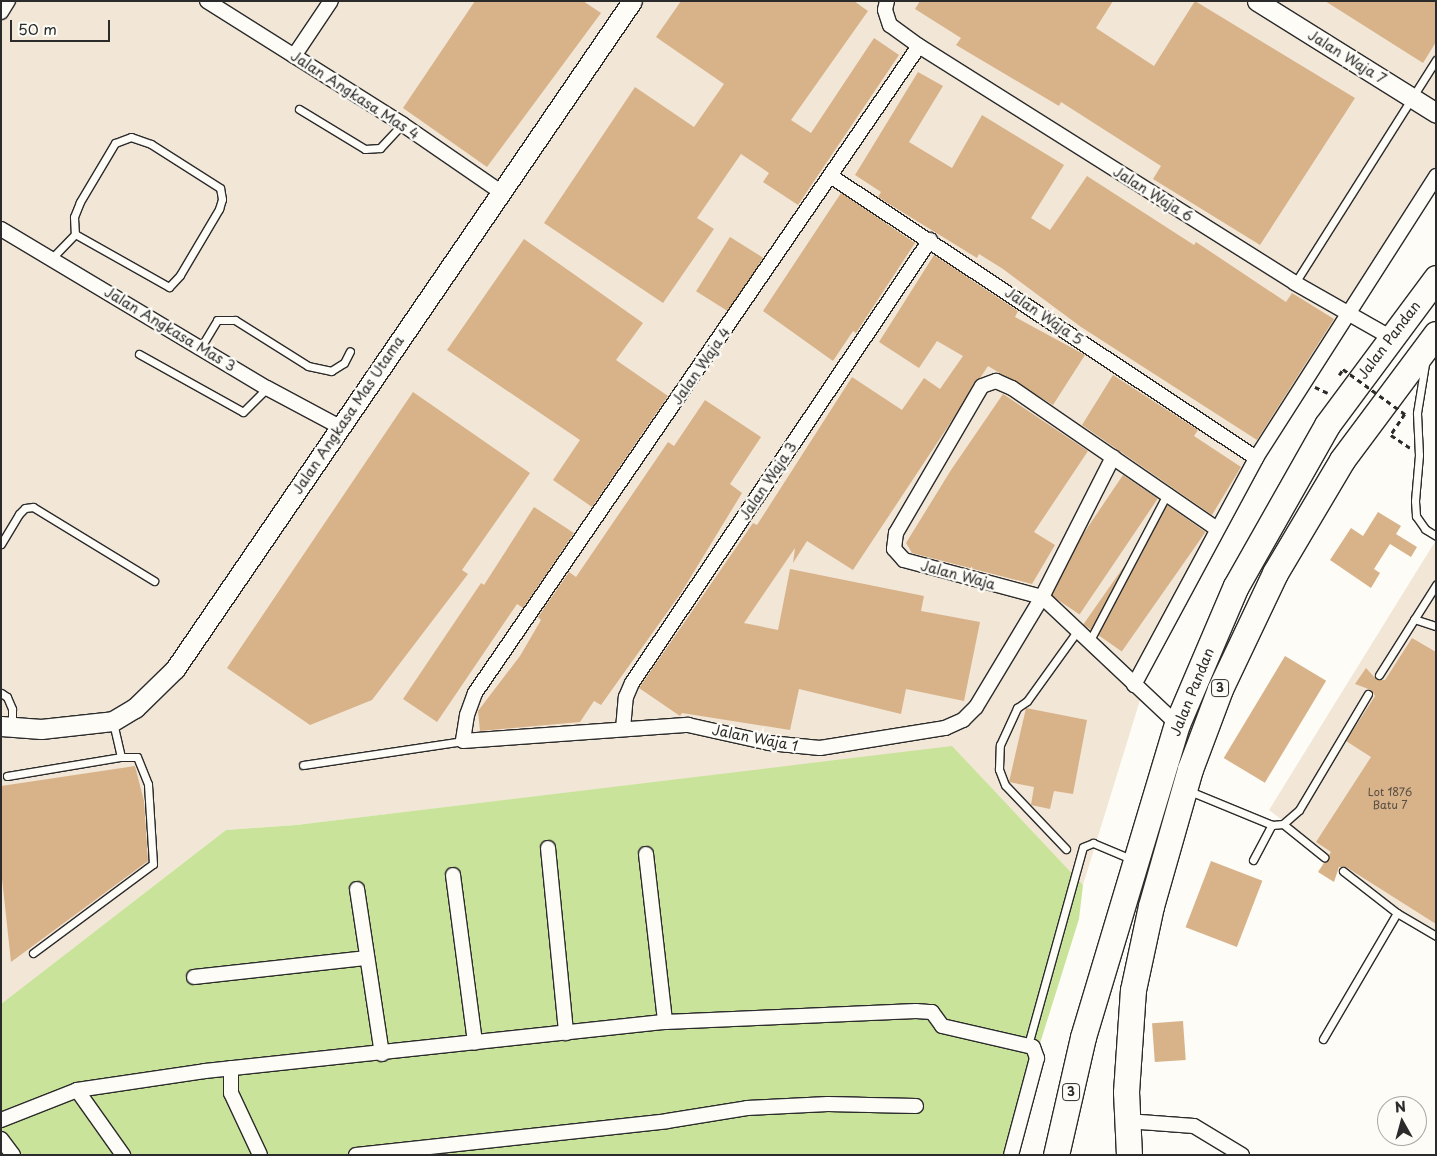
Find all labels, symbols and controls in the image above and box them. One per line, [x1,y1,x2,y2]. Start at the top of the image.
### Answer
scale bar [12,10,112,42]
text: 50 m [18,17,57,40]
street label: Jalan Waja 7 [1304,26,1390,88]
street label: Jalan Angkasa Mas 4 [288,47,422,143]
street label: Jalan Waja 6 [1110,162,1196,226]
street label: Jalan Angkasa Mas 3 [102,283,238,375]
street label: Jalan Waja 5 [1001,284,1087,348]
street label: Jalan Pandan [1354,298,1424,382]
street label: Jalan Waja 4 [668,324,734,408]
street label: Jalan Angkasa Mas Utama [289,333,407,497]
street label: Jalan Waja 3 [735,438,801,524]
street label: Jalan Waja [918,557,998,593]
street label: Jalan Pandan [1167,646,1217,738]
road number: 3 [1210,678,1230,698]
street label: Jalan Waja 1 [710,721,800,755]
house number: Lot 1876 Batu 7 [1368,786,1412,812]
road number: 3 [1061,1082,1081,1102]
north arrow [1377,1096,1427,1146]
text: N [1393,1096,1407,1118]

